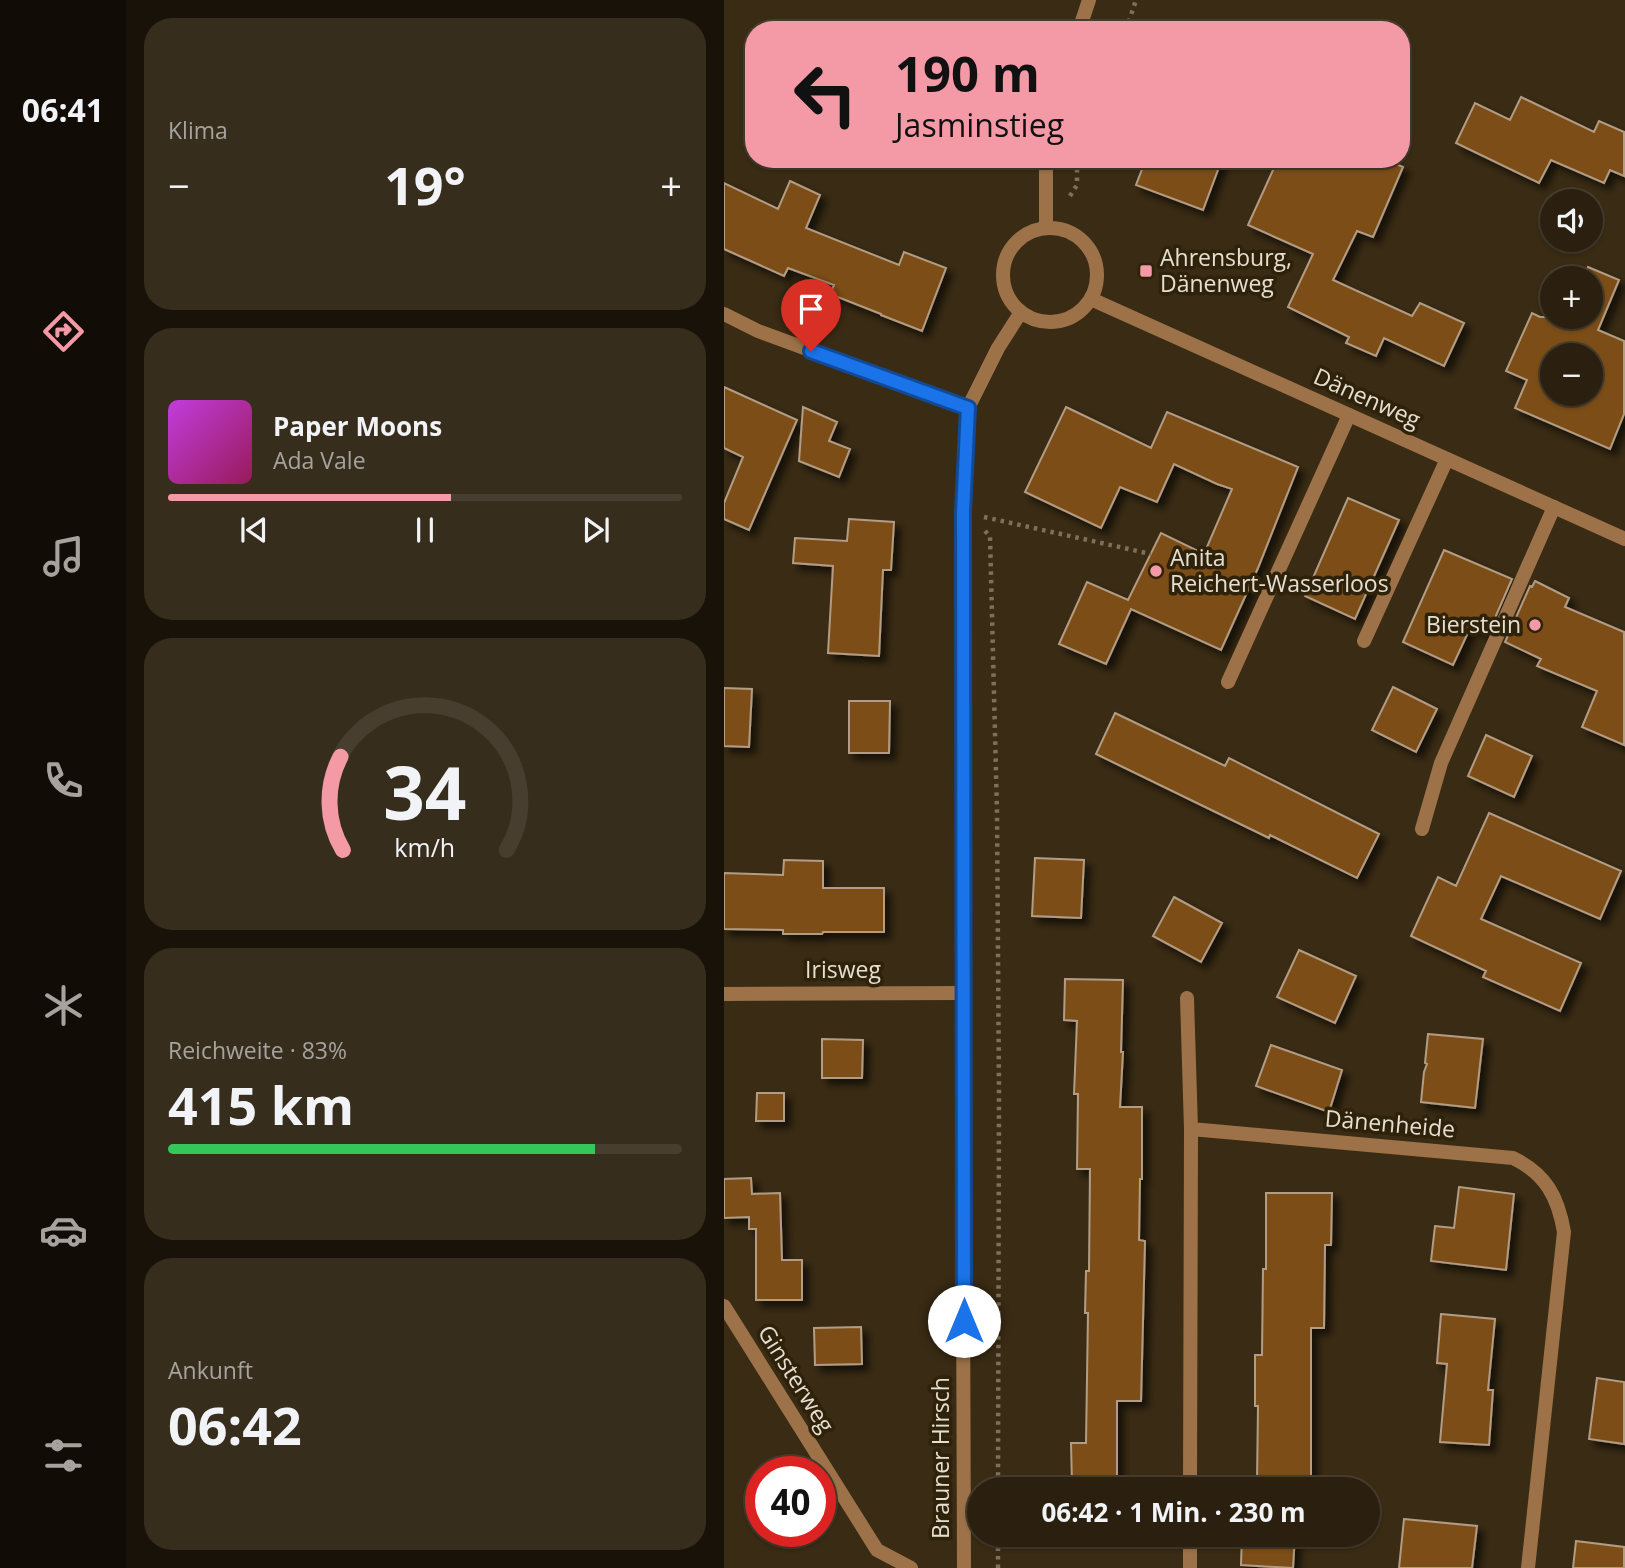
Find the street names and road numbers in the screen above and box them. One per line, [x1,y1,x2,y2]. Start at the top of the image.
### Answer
street label: Dänenweg [1309,359,1426,435]
street label: Irisweg [805,953,881,985]
street label: Dänenheide [1324,1101,1456,1145]
street label: Ginsterweg [751,1319,843,1439]
street label: Brauner Hirsch [924,1377,956,1539]

